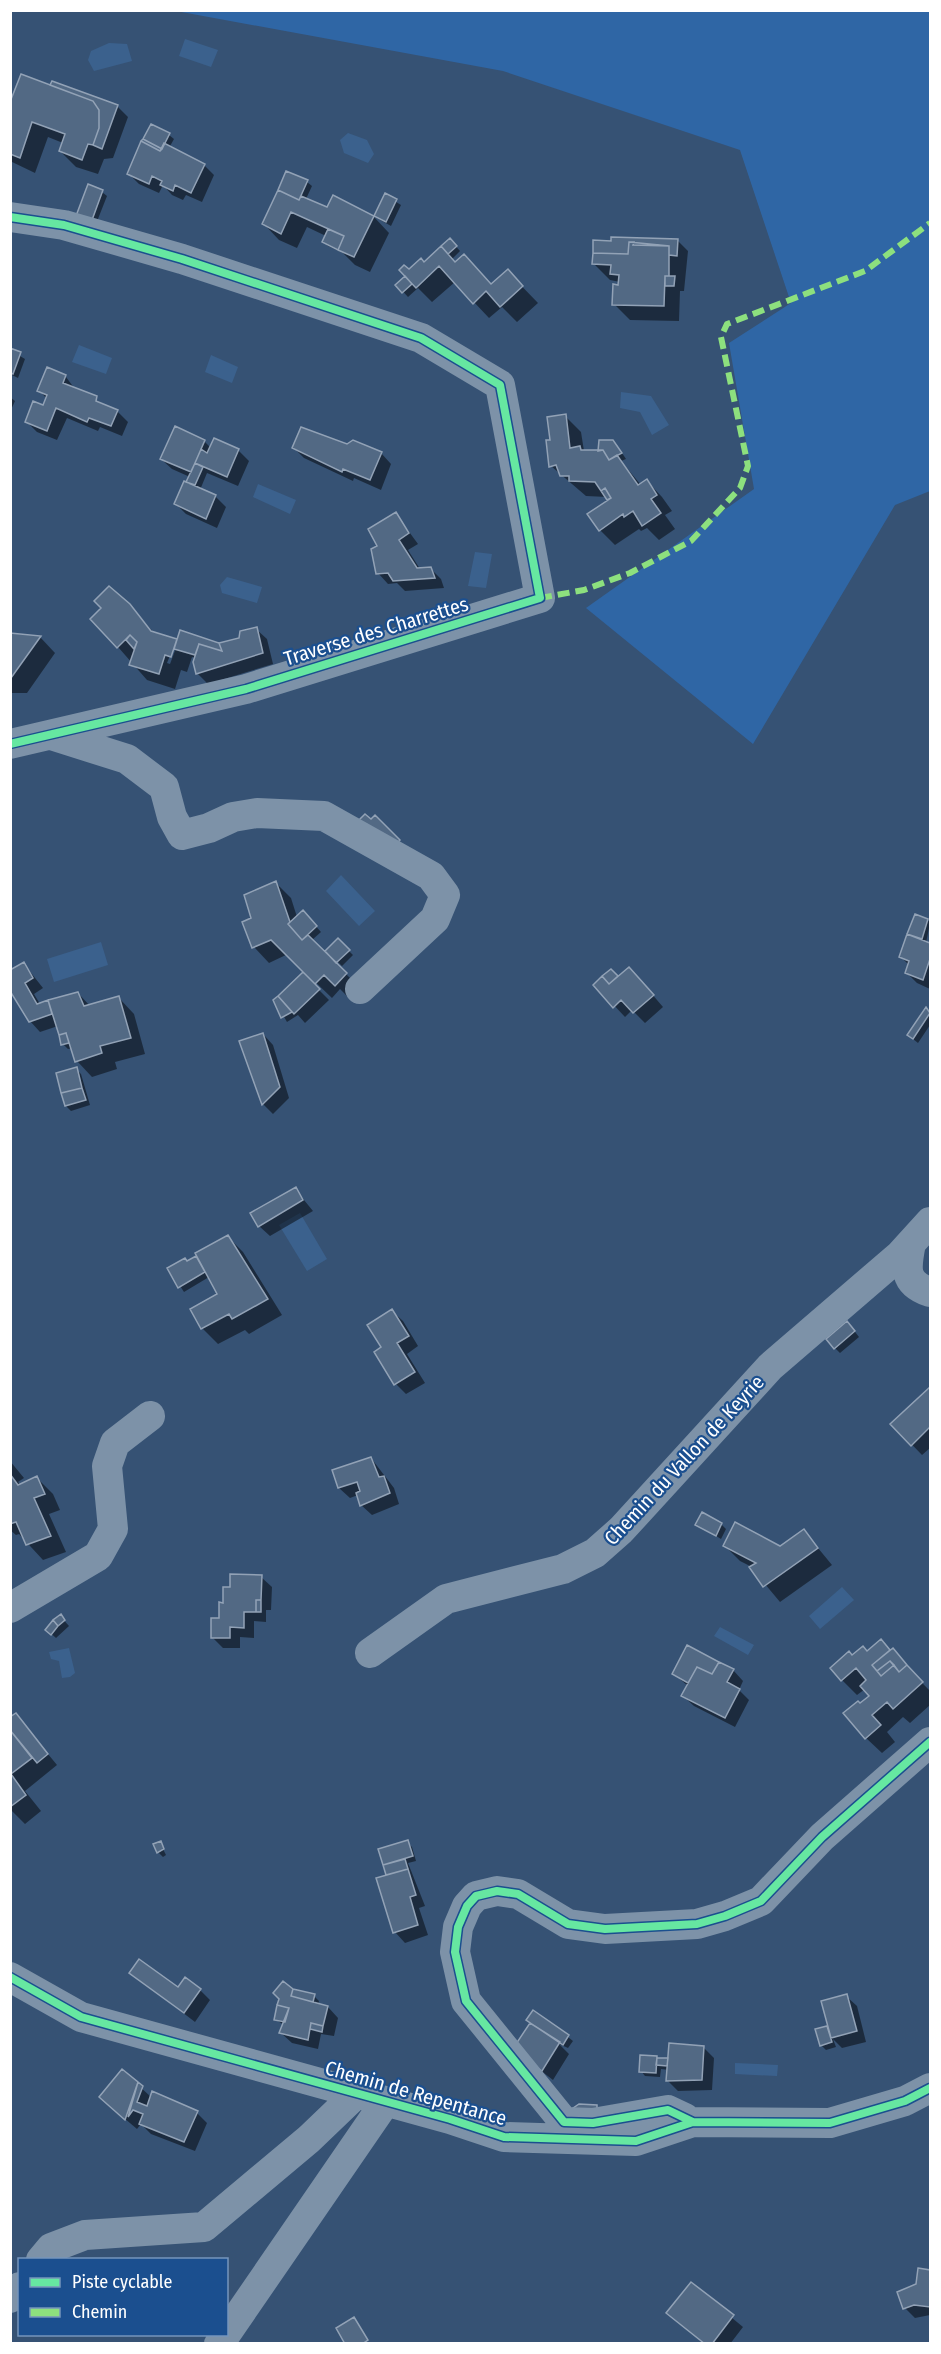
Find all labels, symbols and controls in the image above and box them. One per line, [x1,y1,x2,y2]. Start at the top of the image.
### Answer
street label: Traverse des Charrettes [281,592,471,670]
street label: Chemin du Vallon de Keyrie [599,1370,769,1550]
street label: Chemin de Repentance [322,2056,510,2130]
legend [18,2258,228,2336]
text: Piste cyclable [72,2271,172,2293]
text: Chemin [72,2301,127,2323]

